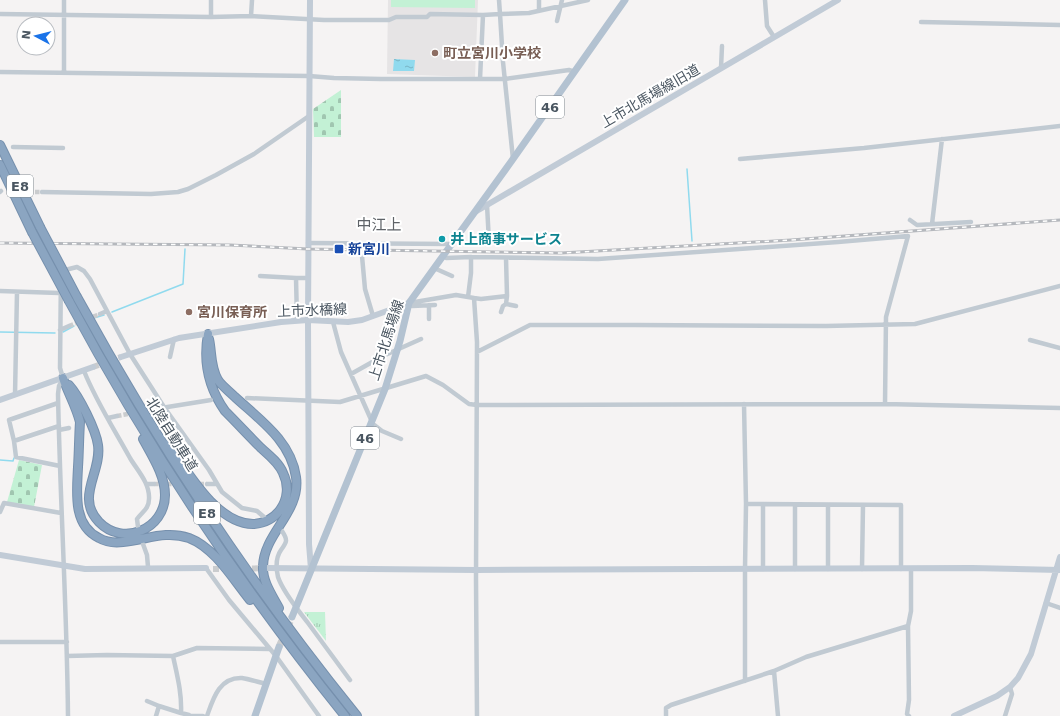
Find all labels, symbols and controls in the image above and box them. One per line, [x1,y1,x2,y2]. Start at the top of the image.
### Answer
north arrow [16,16,56,56]
text: N [20,29,34,40]
place label: 町立宮川小学校 [443,45,541,61]
marker: 町立宮川小学校 [430,48,440,58]
street label: 上市北馬場線旧道 [598,61,702,131]
road number: 46 [536,96,564,118]
road number: E8 [7,175,33,197]
district label: 中江上 [356,216,402,234]
place label: 井上商事サービス [450,231,562,247]
marker: 井上商事サービス [437,234,447,244]
place label: 新宮川 [348,241,390,257]
marker: 新宮川 [333,243,345,255]
street label: 上市北馬場線 [365,298,407,382]
street label: 上市水橋線 [277,301,347,319]
place label: 宮川保育所 [197,304,267,320]
marker: 宮川保育所 [184,307,194,317]
street label: 北陸自動車道 [143,394,201,474]
road number: 46 [351,427,379,449]
road number: E8 [194,502,220,524]

